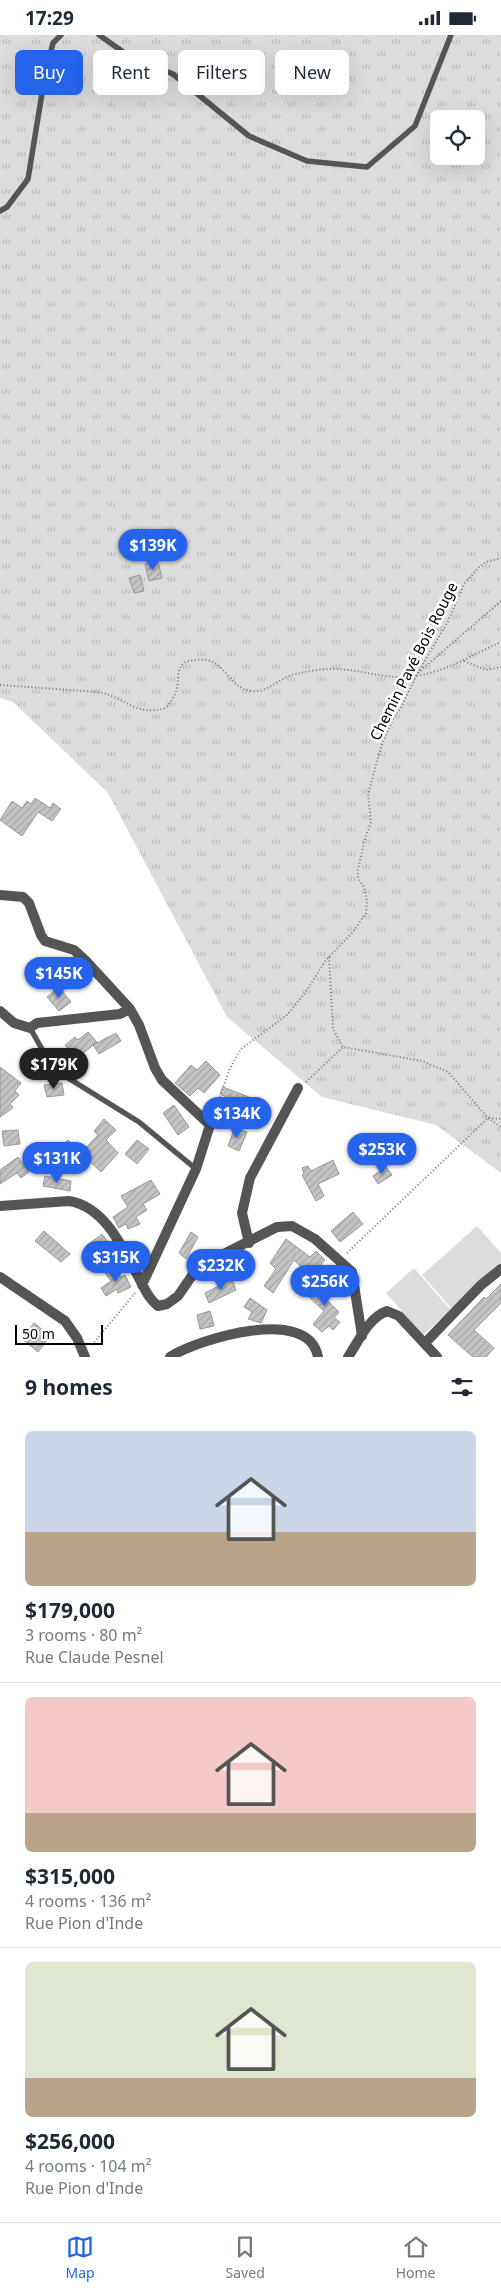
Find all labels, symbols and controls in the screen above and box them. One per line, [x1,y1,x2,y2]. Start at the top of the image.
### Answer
text: 17:29 [25,5,74,31]
chip: Buy [15,50,83,95]
chip: Rent [93,50,168,95]
chip: Filters [178,50,265,95]
chip: New [275,50,349,95]
map controls [430,110,485,165]
button: locate [430,110,485,165]
pin: $139K [118,529,188,571]
text: $139K [129,534,177,556]
street label: Chemin Pavé Bois Rouge [364,579,462,743]
pin: $145K [24,957,94,999]
text: $145K [35,962,83,984]
pin: $179K [19,1047,89,1090]
text: $179K [30,1053,78,1075]
pin: $134K [202,1097,272,1139]
text: $134K [213,1102,261,1124]
pin: $253K [347,1133,417,1175]
text: $253K [358,1138,406,1160]
pin: $131K [22,1141,92,1184]
text: $131K [33,1147,81,1169]
pin: $315K [81,1241,151,1283]
text: $315K [92,1246,140,1268]
pin: $232K [186,1249,256,1291]
text: $232K [197,1254,245,1276]
pin: $256K [290,1265,360,1307]
text: $256K [301,1270,349,1292]
scale bar [15,1322,102,1345]
text: 50 m [22,1324,55,1343]
text: 9 homes [25,1373,113,1401]
icon: filters [448,1373,476,1401]
icon: home [206,1464,296,1554]
text: $179,000 [25,1596,115,1624]
text: 3 rooms · 80 m² [25,1624,142,1646]
text: Rue Claude Pesnel [25,1646,164,1668]
icon: home [206,1729,296,1819]
text: $315,000 [25,1862,115,1890]
text: 4 rooms · 136 m² [25,1890,151,1912]
text: Rue Pion d'Inde [25,1912,143,1934]
icon: home [206,1994,296,2084]
text: $256,000 [25,2127,115,2155]
text: 4 rooms · 104 m² [25,2155,151,2177]
text: Rue Pion d'Inde [25,2177,143,2199]
tab: Map [65,2233,95,2282]
tab: Saved [226,2233,265,2282]
tab: Home [396,2233,436,2282]

